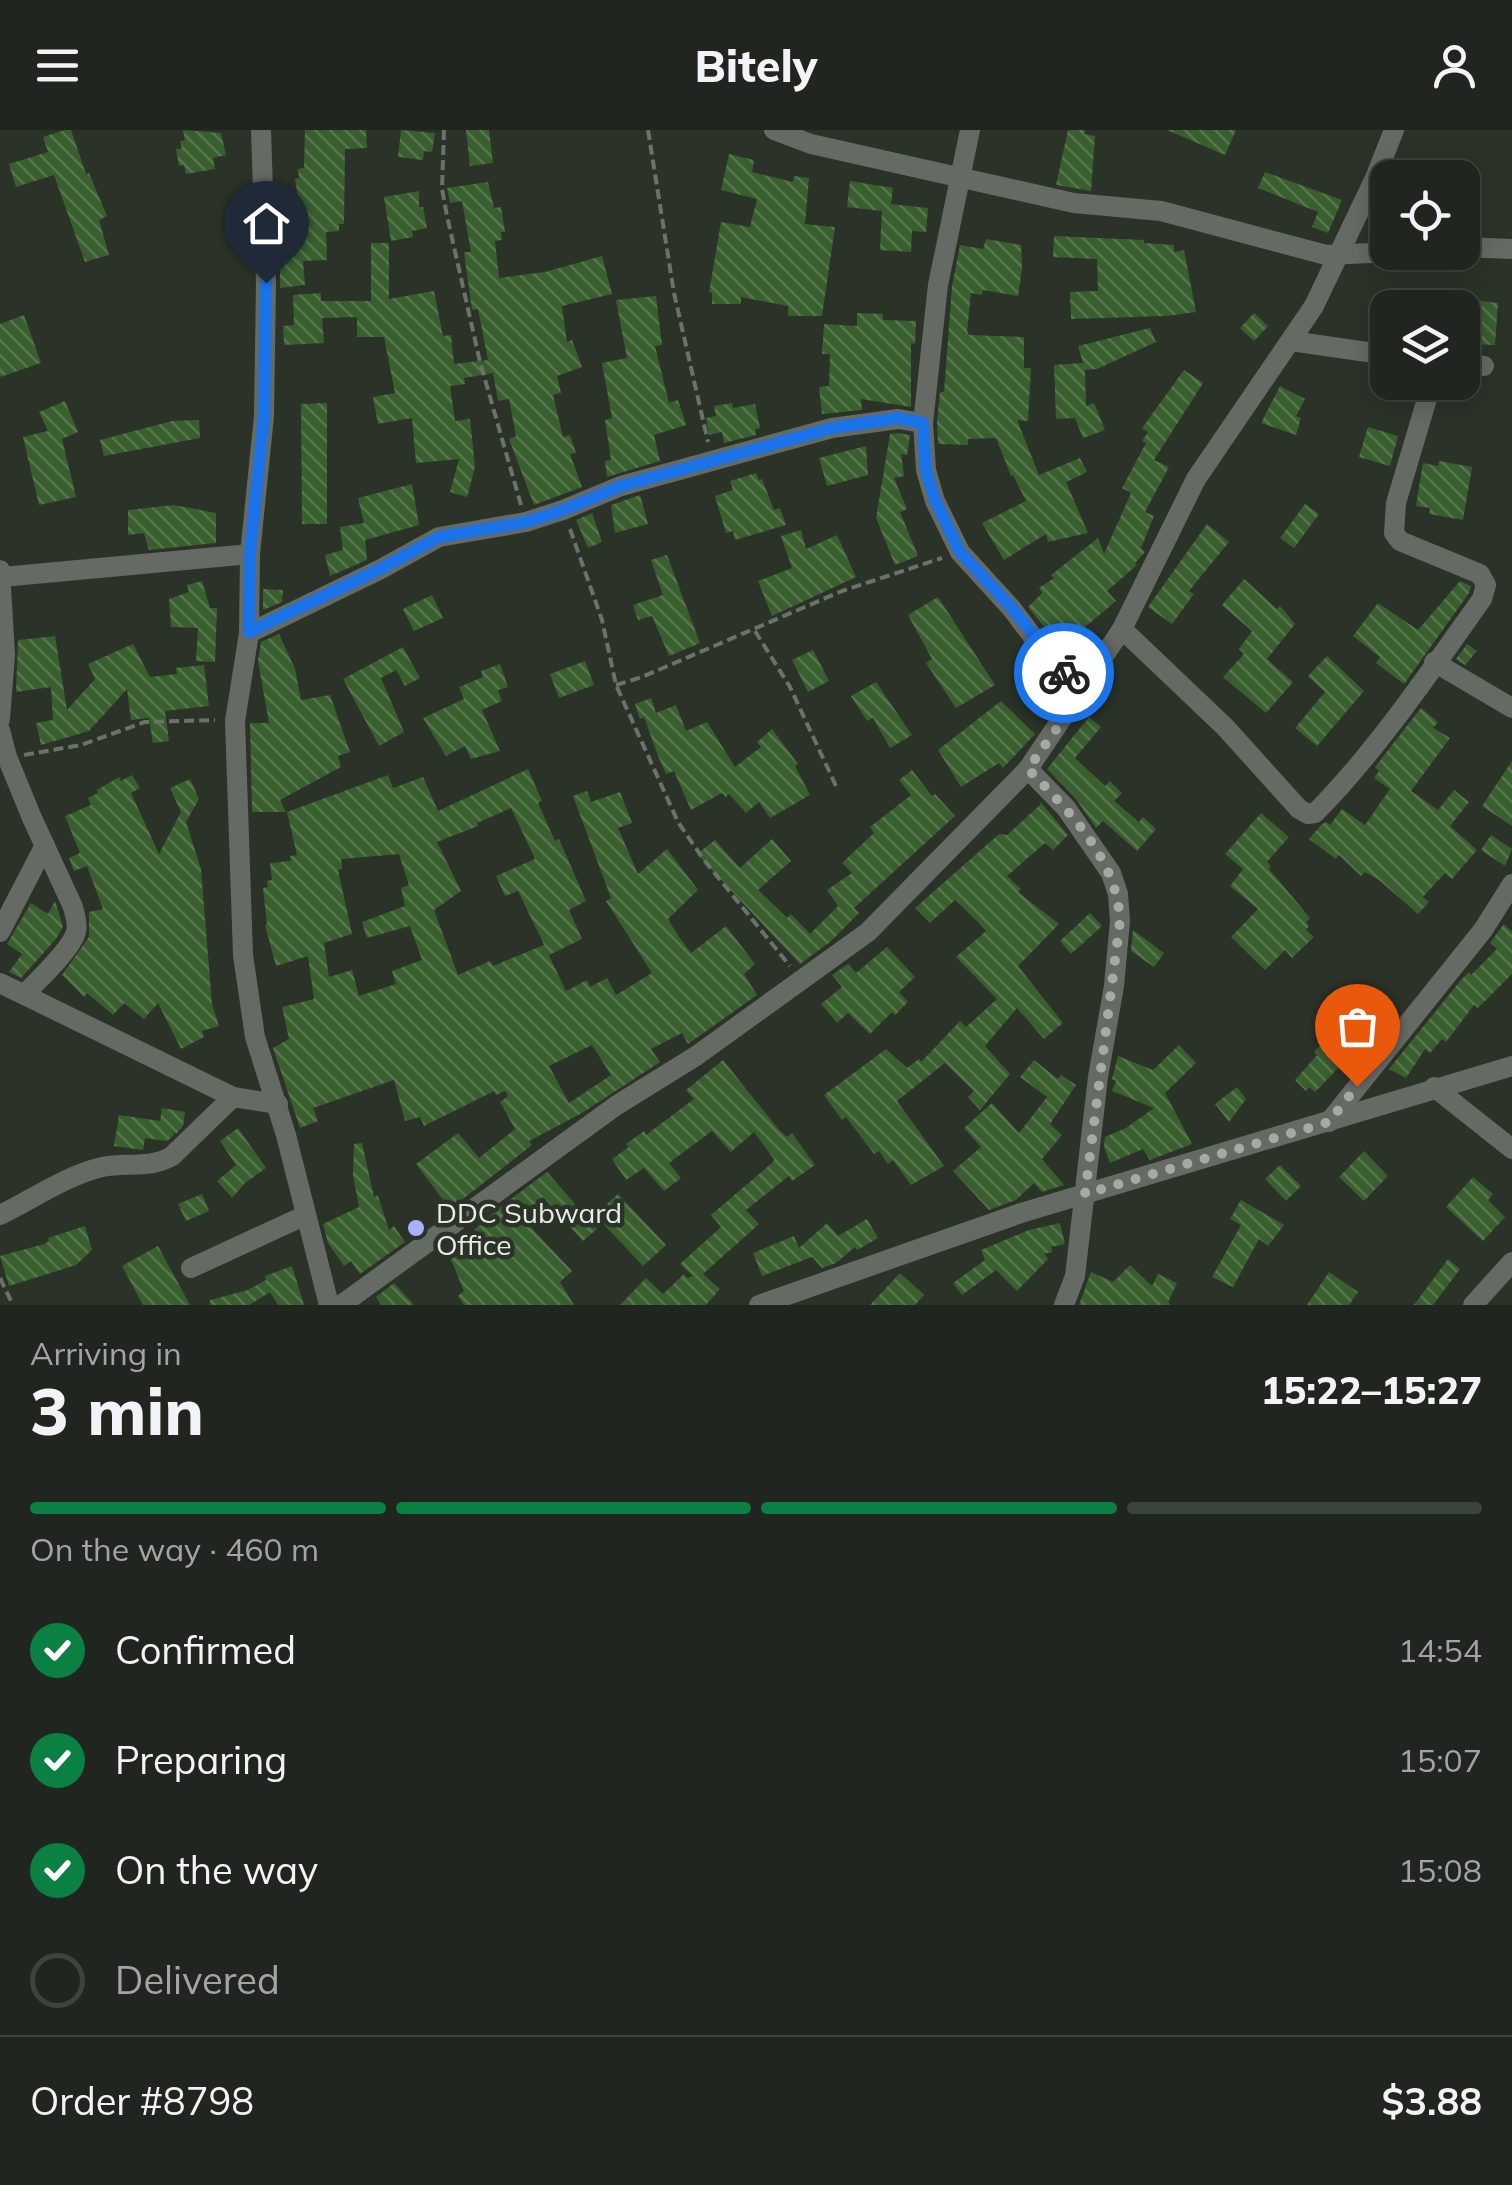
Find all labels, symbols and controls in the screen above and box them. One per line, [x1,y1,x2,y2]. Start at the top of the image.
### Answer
text: Bitely [694,37,818,93]
icon: menu [30,38,85,93]
icon: person [1427,38,1482,93]
map controls [1370,160,1480,400]
button: locate [1370,160,1480,270]
pin [224,181,309,284]
icon: home [239,196,294,251]
button: layers [1370,290,1480,400]
courier [1014,623,1114,723]
icon: bike [1037,646,1092,701]
pin [1315,984,1400,1087]
icon: bag [1330,999,1385,1054]
place label: DDC Subward Office [436,1195,622,1262]
marker: DDC Subward Office [405,1217,427,1239]
text: Arriving in [30,1333,182,1373]
text: 15:22–15:27 [1261,1366,1482,1414]
text: 3 min [30,1370,204,1451]
text: On the way · 460 m [30,1529,319,1569]
icon: check [30,1623,85,1678]
text: Confirmed [115,1626,296,1674]
text: 14:54 [1398,1630,1482,1670]
icon: check [30,1733,85,1788]
text: Preparing [115,1736,287,1784]
text: 15:07 [1398,1740,1482,1780]
icon: check [30,1843,85,1898]
text: On the way [115,1846,318,1894]
text: 15:08 [1398,1850,1482,1890]
text: Delivered [115,1956,280,2004]
text: Order #8798 [30,2077,254,2125]
text: $3.88 [1381,2077,1482,2125]

